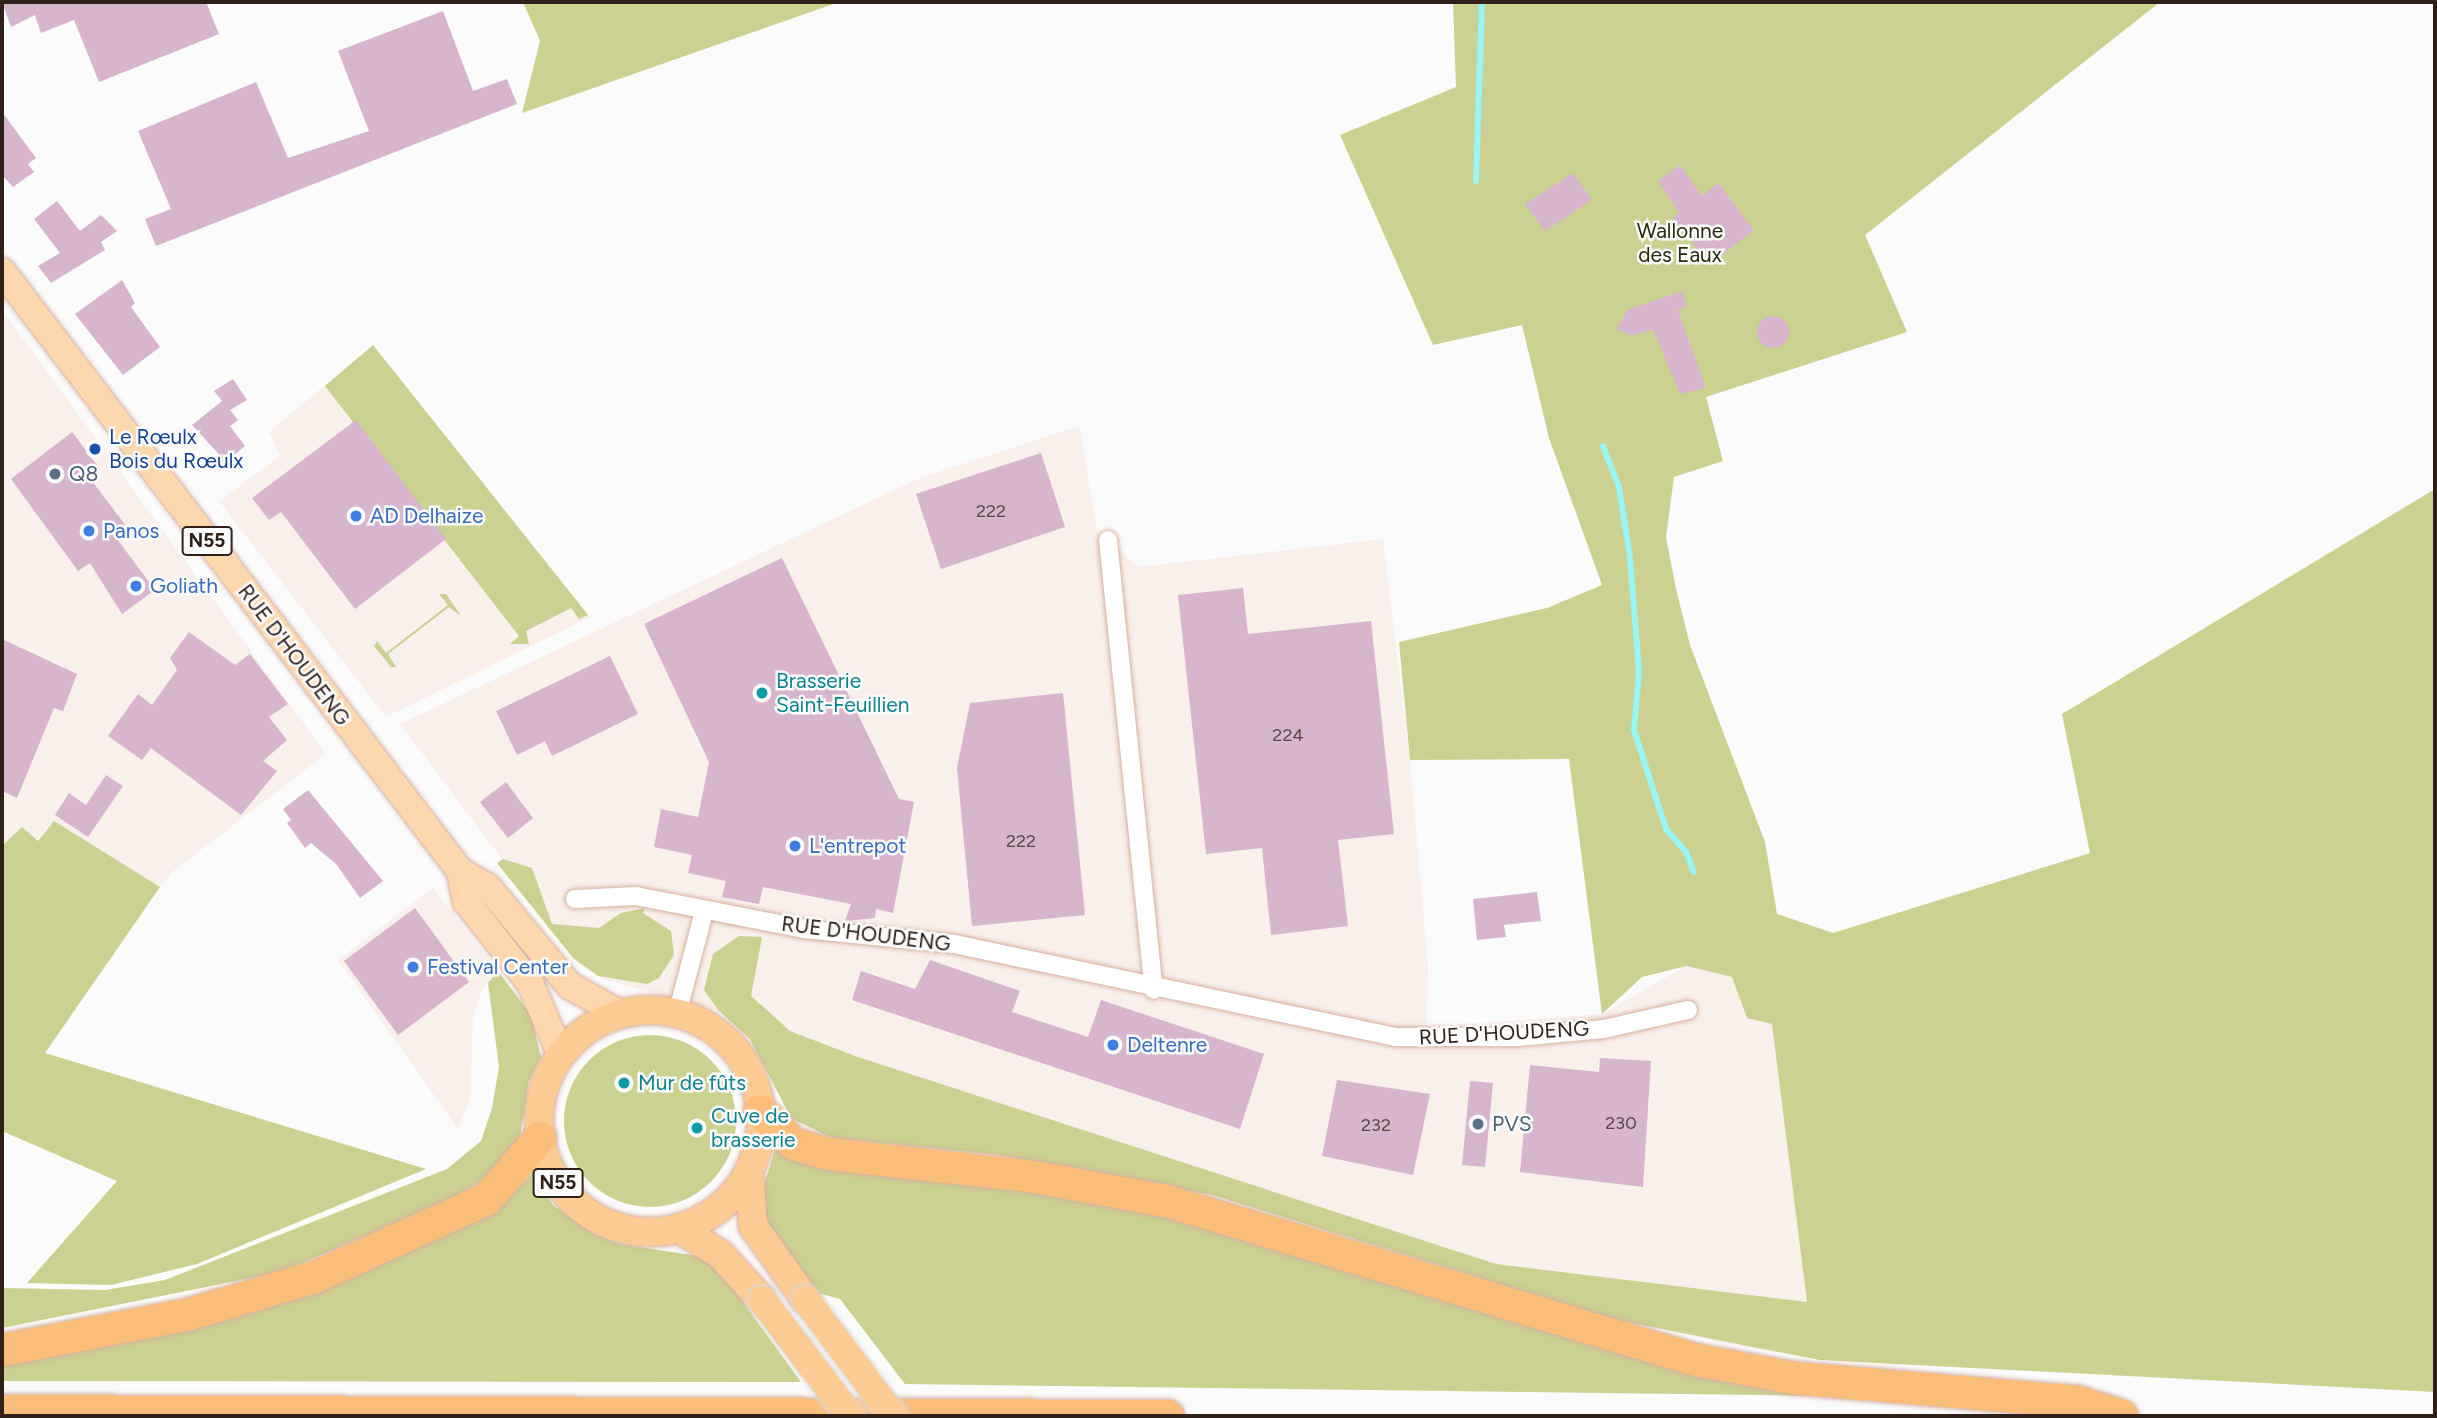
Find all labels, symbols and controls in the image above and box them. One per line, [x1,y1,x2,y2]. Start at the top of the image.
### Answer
park label: Wallonne des Eaux [1637,218,1723,268]
place label: Le Rœulx Bois du Rœulx [109,424,243,474]
marker: Le Rœulx Bois du Rœulx [87,441,103,457]
place label: Q8 [69,461,98,487]
marker: Q8 [47,466,63,482]
house number: 222 [976,500,1006,522]
place label: AD Delhaize [370,503,483,529]
marker: AD Delhaize [348,508,364,524]
place label: Panos [103,518,159,544]
marker: Panos [81,523,97,539]
road number: N55 [181,526,233,556]
place label: Goliath [150,573,218,599]
marker: Goliath [128,578,144,594]
street label: RUE D'HOUDENG [233,579,355,731]
place label: Brasserie Saint-Feuillien [776,668,910,718]
marker: Brasserie Saint-Feuillien [754,685,770,701]
house number: 224 [1272,724,1304,746]
house number: 222 [1006,830,1036,852]
place label: L'entrepot [809,833,906,859]
marker: L'entrepot [787,838,803,854]
street label: RUE D'HOUDENG [780,911,952,957]
place label: Festival Center [427,954,568,980]
marker: Festival Center [405,959,421,975]
street label: RUE D'HOUDENG [1418,1016,1590,1050]
place label: Deltenre [1127,1032,1207,1058]
marker: Deltenre [1105,1037,1121,1053]
place label: Mur de fûts [638,1070,746,1096]
marker: Mur de fûts [616,1075,632,1091]
place label: Cuve de brasserie [711,1103,796,1153]
place label: PVS [1492,1111,1532,1137]
house number: 230 [1605,1112,1637,1134]
house number: 232 [1361,1114,1391,1136]
marker: PVS [1470,1116,1486,1132]
marker: Cuve de brasserie [689,1120,705,1136]
road number: N55 [532,1168,584,1198]

